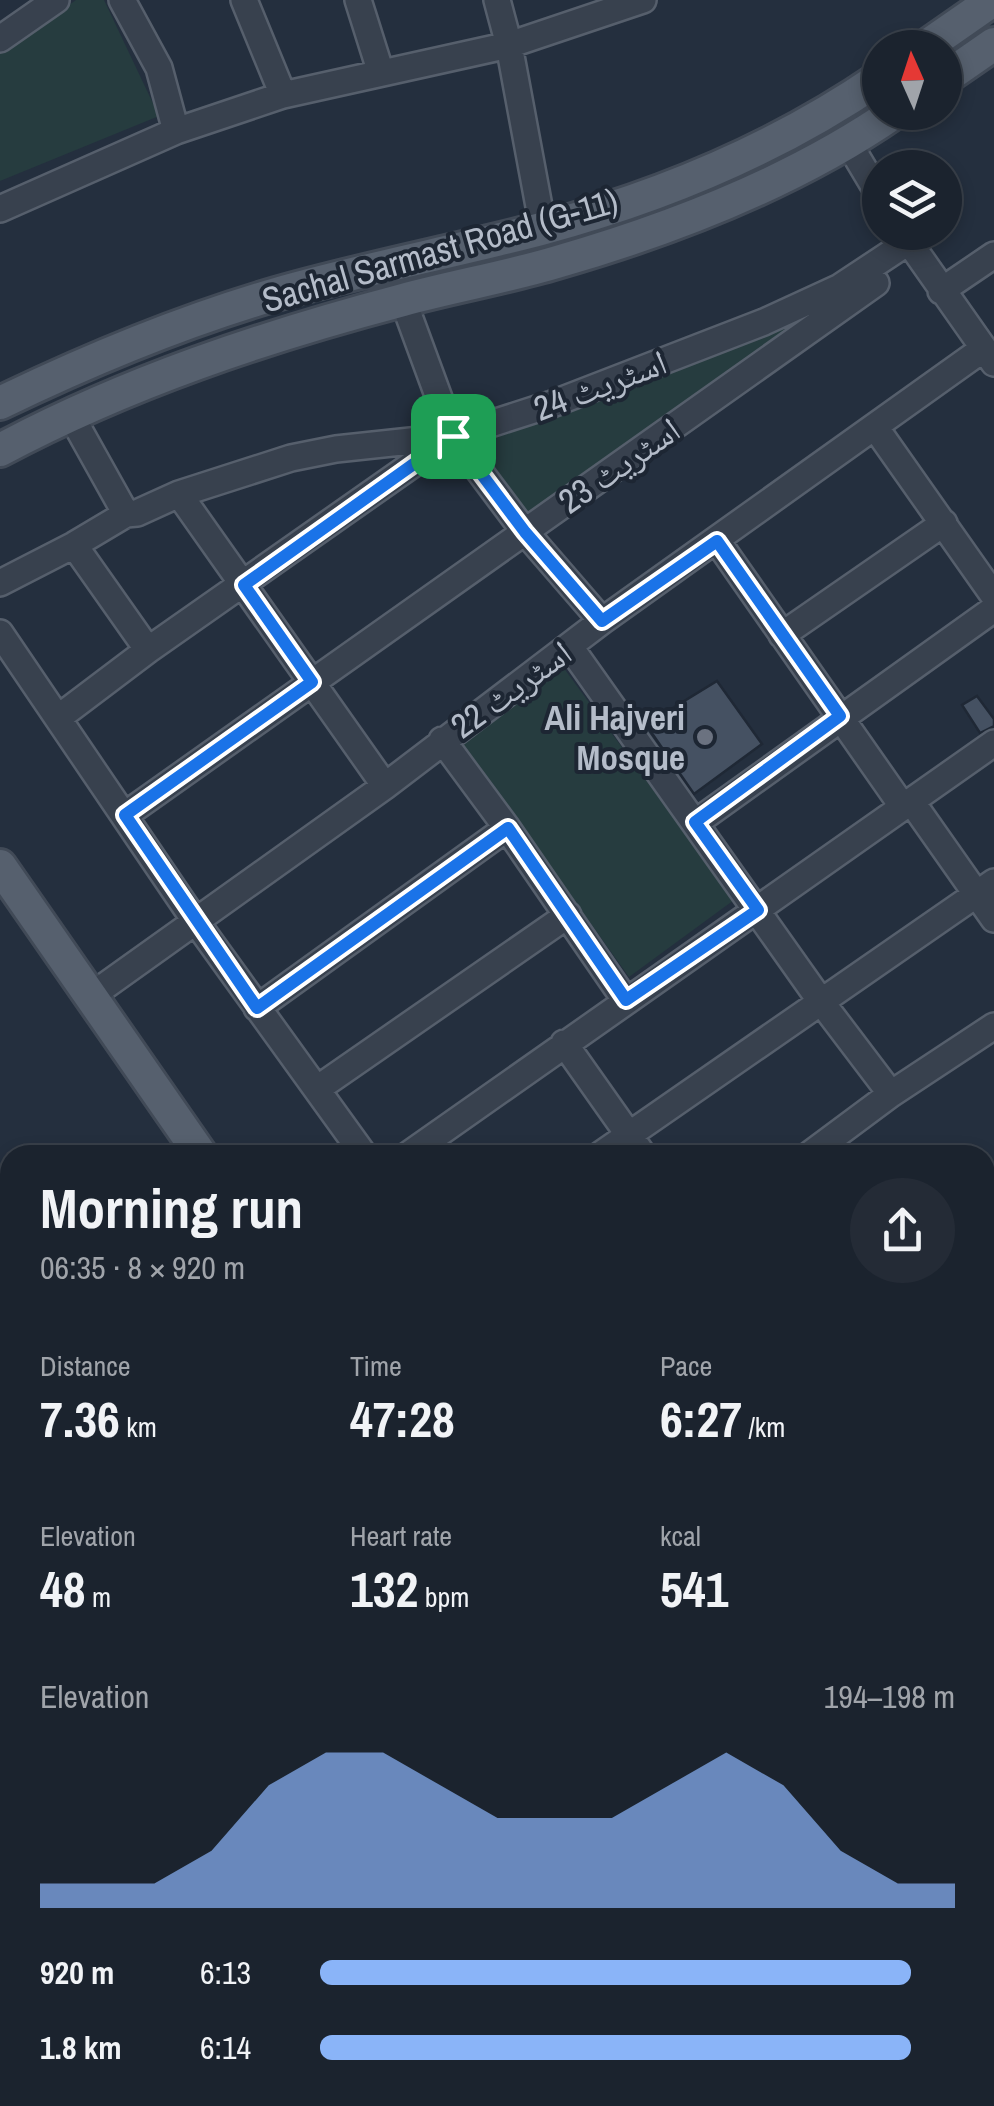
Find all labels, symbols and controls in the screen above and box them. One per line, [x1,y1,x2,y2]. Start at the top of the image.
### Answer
north arrow [862,30,962,130]
map controls [862,30,962,250]
button: layers [862,150,962,250]
street label: Sachal Sarmast Road (G-11) [257,177,623,323]
street label: اسٹریٹ 24 [527,338,673,432]
pin [411,394,496,479]
street label: اسٹریٹ 23 [549,406,689,524]
icon: arrive [426,409,481,464]
street label: اسٹریٹ 22 [441,629,581,749]
place label: Ali Hajveri Mosque [545,694,685,781]
marker: Ali Hajveri Mosque [694,726,716,748]
text: Morning run [40,1171,303,1245]
button: share [850,1178,955,1283]
text: 06:35 · 8 × 920 m [40,1246,245,1289]
text: Distance [40,1347,131,1385]
text: Time [350,1347,402,1385]
text: Pace [660,1347,712,1385]
text: 7.36 [40,1385,120,1453]
text: 47:28 [350,1385,455,1453]
text: 6:27 [660,1385,742,1453]
text: km [120,1408,157,1446]
text: /km [742,1408,785,1446]
text: Elevation [40,1517,136,1555]
text: Heart rate [350,1517,452,1555]
text: kcal [660,1517,701,1555]
text: 48 [40,1555,86,1623]
text: 132 [350,1555,418,1623]
text: 541 [660,1555,728,1623]
text: m [86,1578,111,1616]
text: bpm [418,1578,469,1616]
text: Elevation [40,1675,149,1718]
text: 194–198 m [824,1675,955,1718]
text: 920 m [40,1951,114,1994]
text: 6:13 [200,1951,251,1994]
text: 1.8 km [40,2026,122,2069]
text: 6:14 [200,2026,251,2069]

